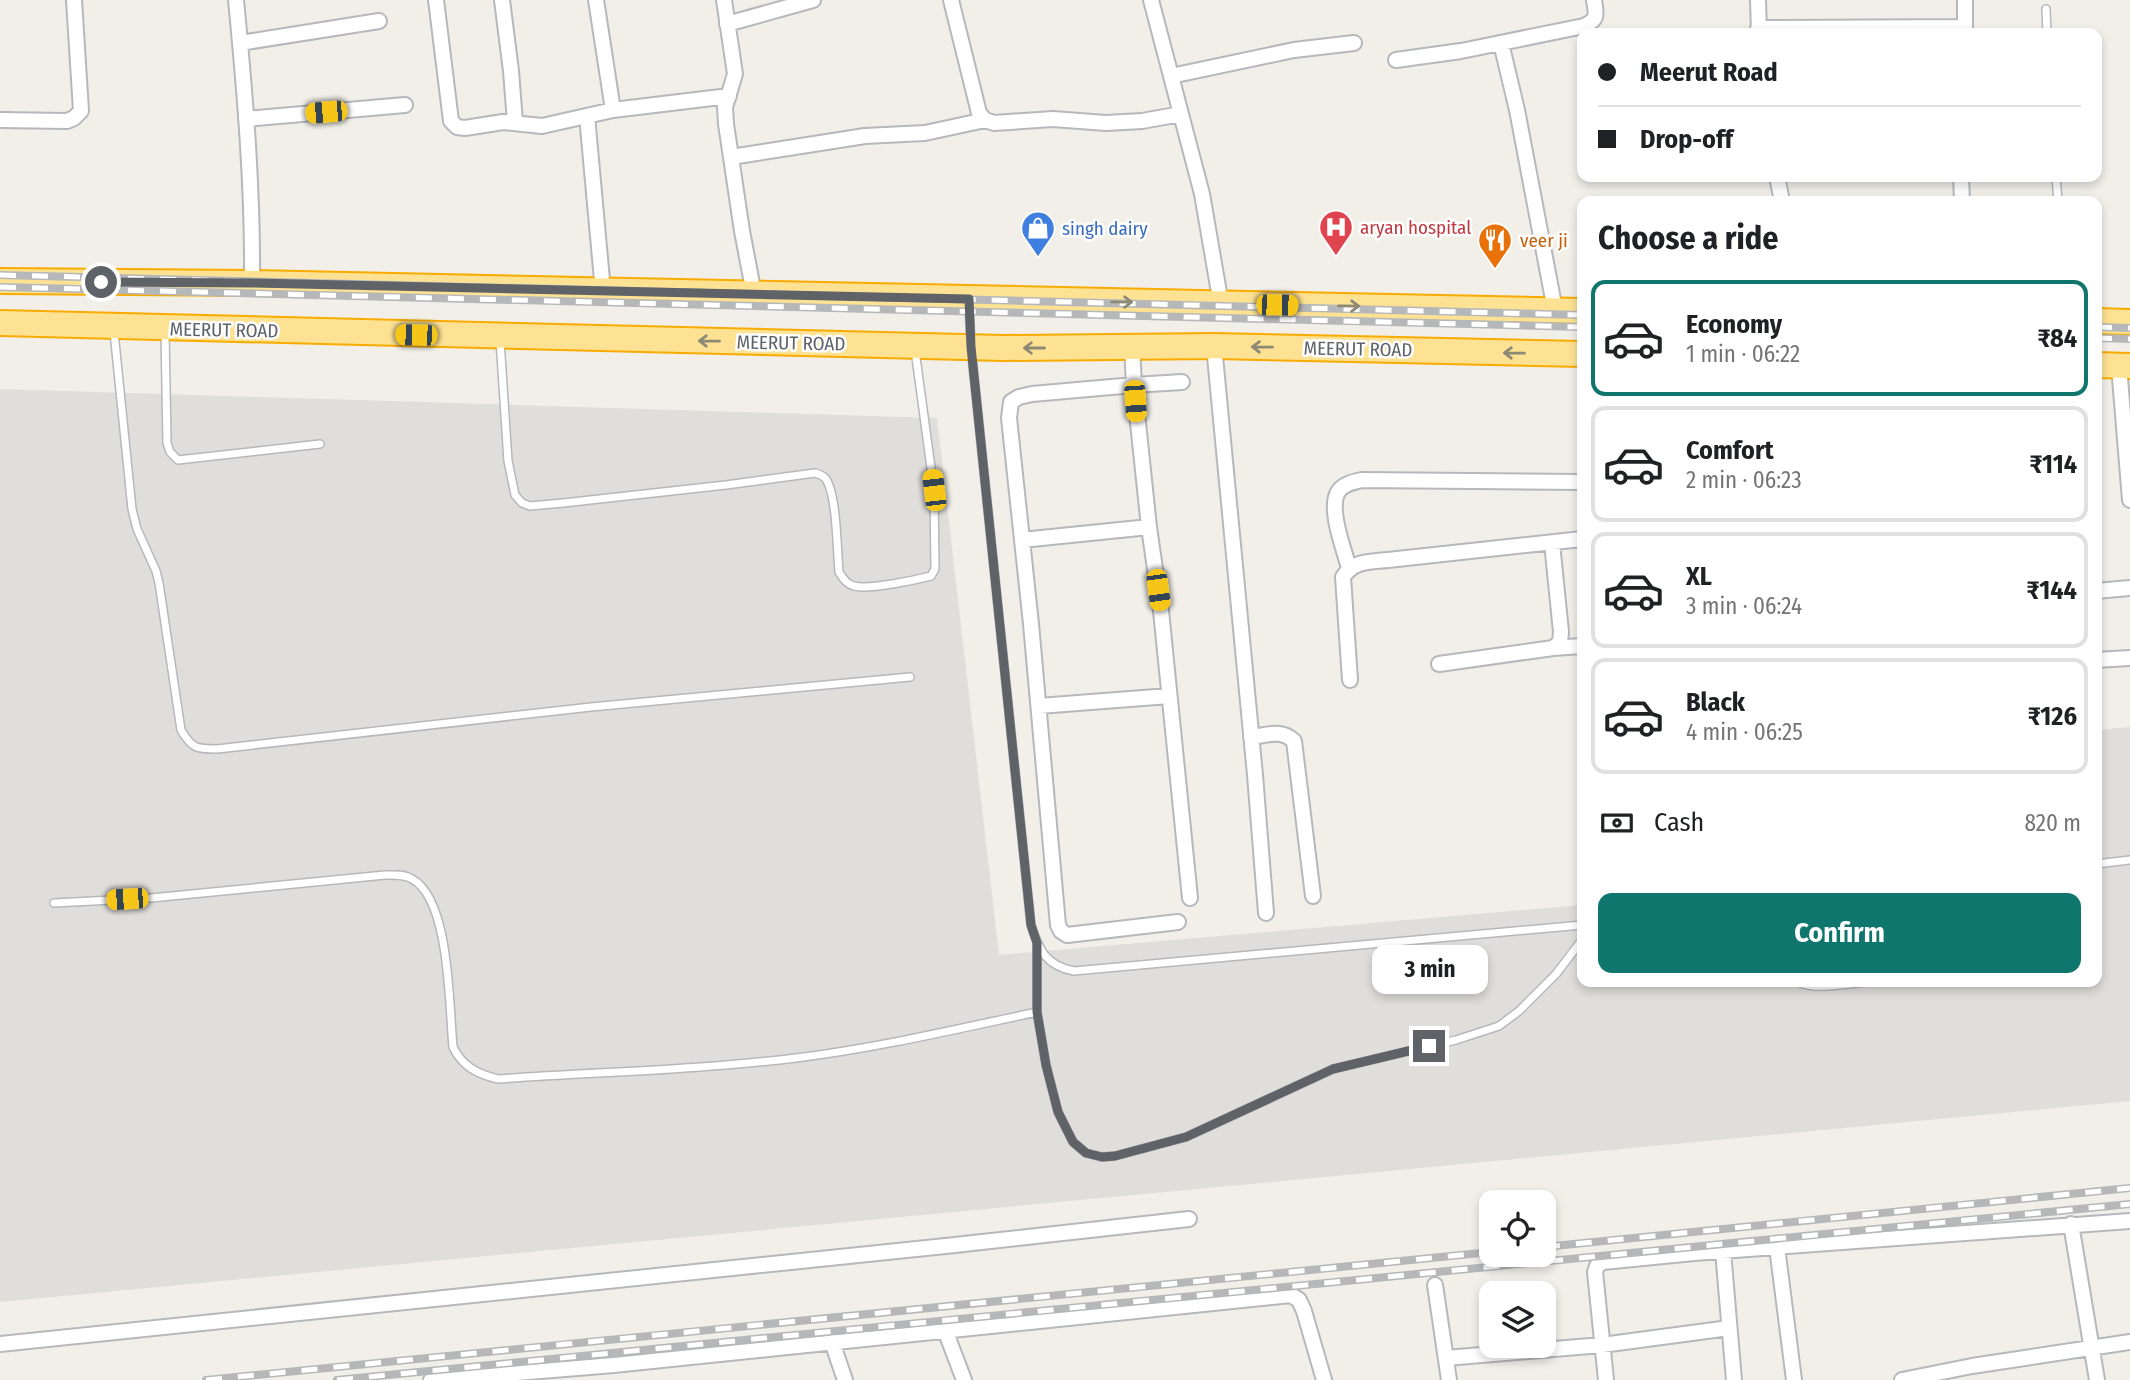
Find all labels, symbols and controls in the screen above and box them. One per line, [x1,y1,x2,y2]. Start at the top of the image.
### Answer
text: Meerut Road [1640,57,1778,88]
car [305,100,348,124]
text: Drop-off [1640,124,1733,155]
hospital icon: aryan hospital [1317,208,1355,257]
shop icon: singh dairy [1019,209,1057,258]
place label: aryan hospital [1360,216,1471,239]
place label: singh dairy [1062,217,1148,240]
text: Choose a ride [1598,219,1779,257]
restaurant icon: veer ji [1476,221,1514,270]
place label: veer ji [1520,229,1568,252]
route start [85,266,117,298]
car [1256,294,1299,316]
one-way arrow [1110,295,1133,309]
one-way arrow [1337,300,1360,313]
icon: car [1602,307,1665,370]
text: Economy [1686,309,1782,340]
street label: MEERUT ROAD [169,318,279,342]
text: ₹84 [2037,323,2077,354]
car [395,324,438,346]
street label: MEERUT ROAD [736,331,846,355]
one-way arrow [698,335,721,348]
street label: MEERUT ROAD [1303,337,1413,361]
text: 1 min · 06:22 [1686,340,1800,368]
one-way arrow [1023,341,1046,355]
one-way arrow [1251,341,1274,354]
one-way arrow [1503,346,1526,359]
car [1124,379,1147,423]
icon: car [1602,433,1665,496]
text: Comfort [1686,435,1774,466]
text: ₹114 [2029,449,2077,480]
text: 2 min · 06:23 [1686,466,1802,494]
car [922,468,947,512]
icon: car [1602,559,1665,622]
text: XL [1686,561,1712,592]
car [1145,568,1172,612]
text: ₹144 [2027,575,2077,606]
text: 3 min · 06:24 [1686,592,1802,620]
icon: car [1602,685,1665,748]
text: Black [1686,687,1745,718]
text: ₹126 [2028,701,2077,732]
text: 4 min · 06:25 [1686,718,1803,746]
icon: cash [1598,804,1636,842]
text: Cash [1654,807,1704,838]
text: 820 m [2024,809,2081,837]
car [106,887,149,911]
button: Confirm [1598,893,2081,973]
callout: 3 min [1371,944,1487,993]
text: 3 min [1404,955,1456,983]
route end [1413,1030,1445,1062]
map controls [1479,1190,1556,1358]
button: locate [1479,1190,1556,1267]
button: layers [1479,1281,1556,1358]

